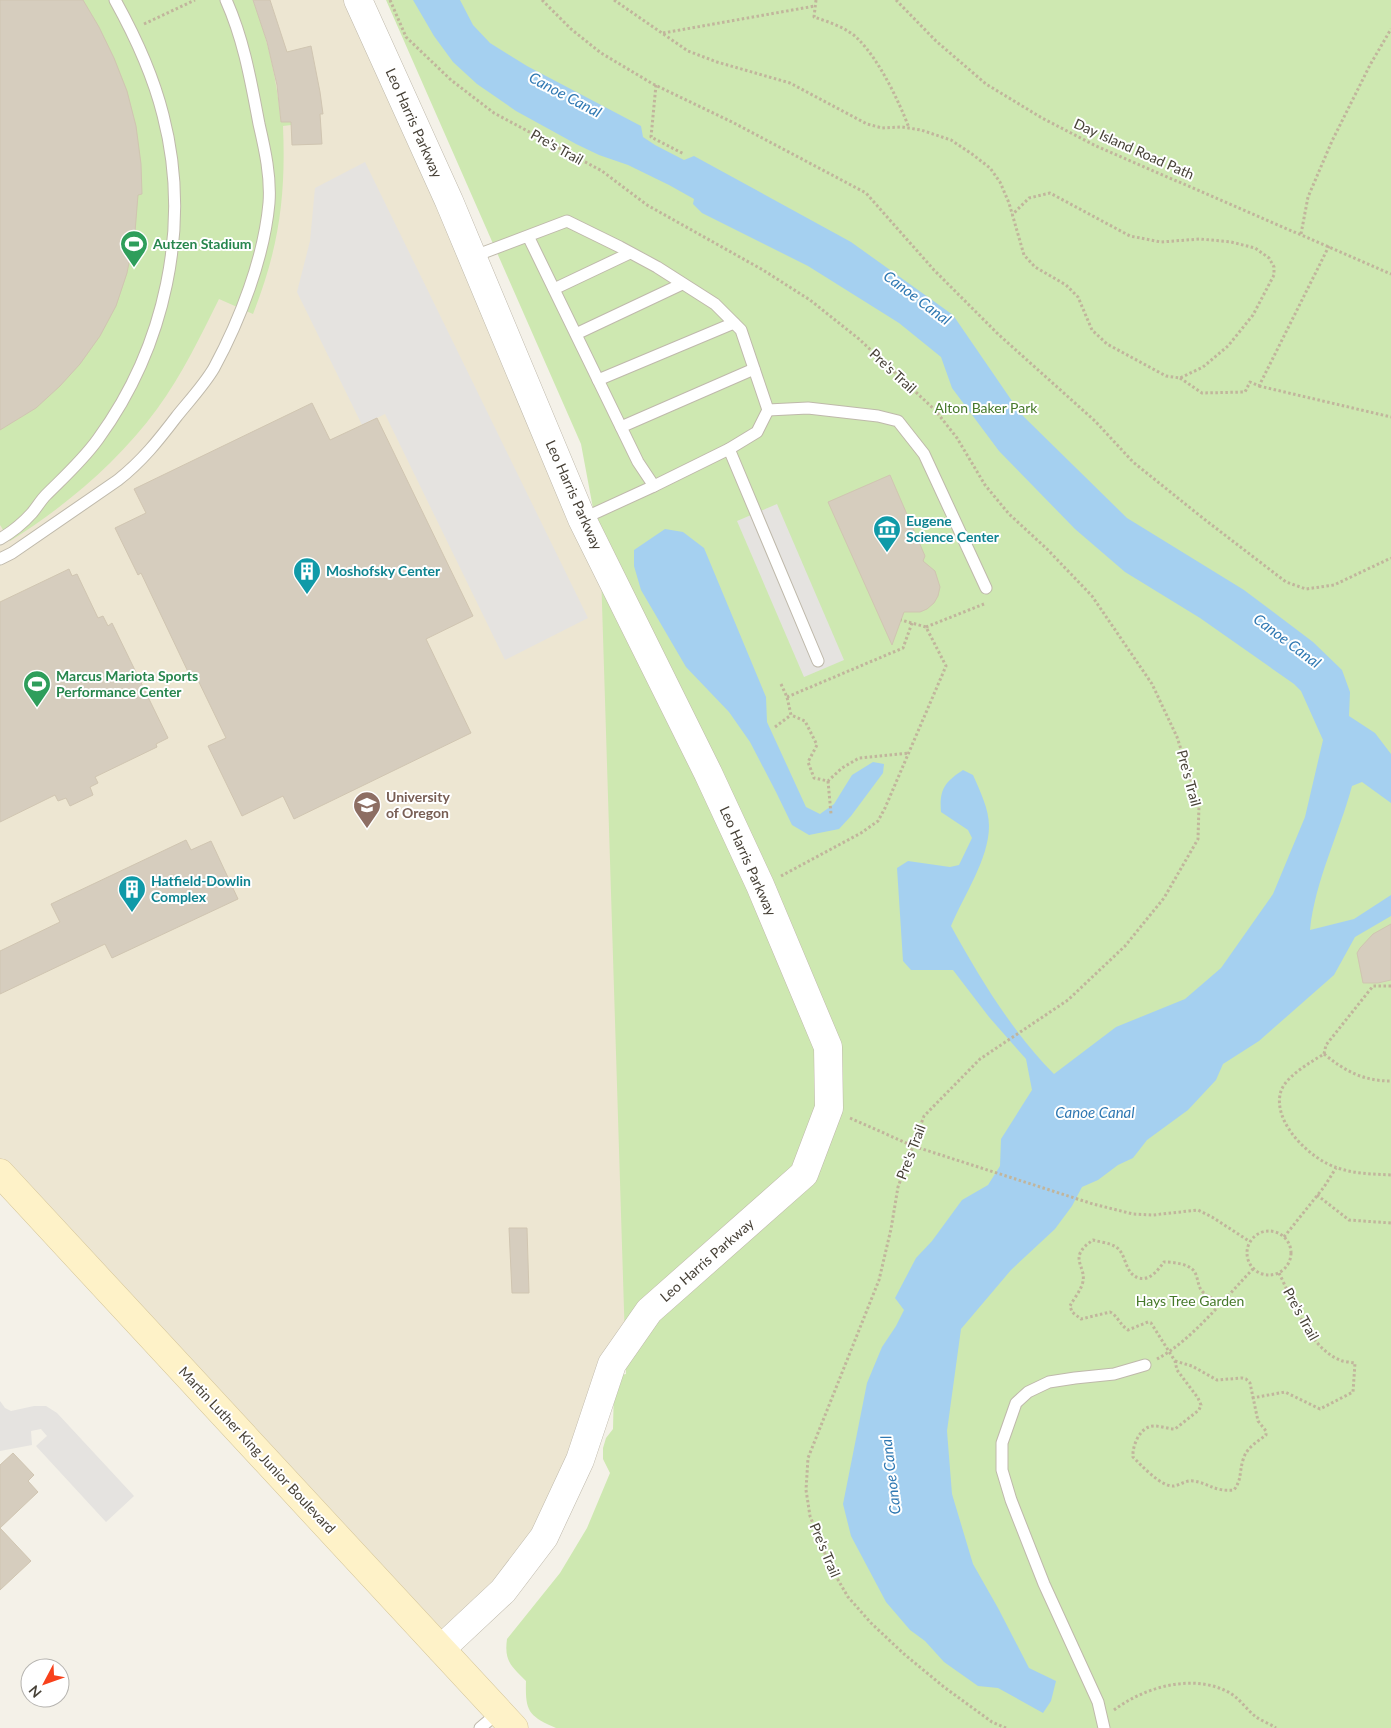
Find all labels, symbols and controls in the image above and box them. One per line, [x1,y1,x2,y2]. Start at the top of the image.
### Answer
street label: Leo Harris Parkway [383,65,447,181]
water label: Canoe Canal [526,68,605,121]
street label: Day Island Road Path [1072,114,1197,183]
street label: Pre's Trail [528,125,587,168]
sports icon: Autzen Stadium [119,229,149,268]
place label: Autzen Stadium [152,235,252,252]
water label: Canoe Canal [881,266,955,329]
street label: Pre's Trail [867,345,920,396]
park label: Alton Baker Park [935,399,1038,416]
street label: Leo Harris Parkway [543,437,607,553]
place label: Eugene Science Center [906,512,1000,545]
museum icon: Eugene Science Center [872,514,902,553]
building icon: Moshofsky Center [292,556,322,595]
place label: Moshofsky Center [326,562,441,579]
water label: Canoe Canal [1251,609,1325,672]
place label: Marcus Mariota Sports Performance Center [56,667,198,700]
sports icon: Marcus Mariota Sports Performance Center [22,669,52,708]
street label: Pre's Trail [1174,748,1205,808]
place label: University of Oregon [386,788,450,821]
school or university icon: University of Oregon [352,790,382,829]
street label: Leo Harris Parkway [717,803,781,919]
place label: Hatfield-Dowlin Complex [151,872,251,905]
building icon: Hatfield-Dowlin Complex [117,874,147,913]
water label: Canoe Canal [1055,1103,1135,1121]
street label: Pre's Trail [892,1122,929,1182]
street label: Leo Harris Parkway [656,1214,758,1305]
street label: Pre's Trail [1280,1284,1323,1343]
park label: Hays Tree Garden [1136,1292,1244,1309]
street label: Martin Luther King Junior Boulevard [175,1363,339,1537]
water label: Canoe Canal [876,1434,904,1516]
street label: Pre's Trail [806,1520,845,1580]
north arrow [20,1658,70,1708]
text: N [25,1682,45,1702]

